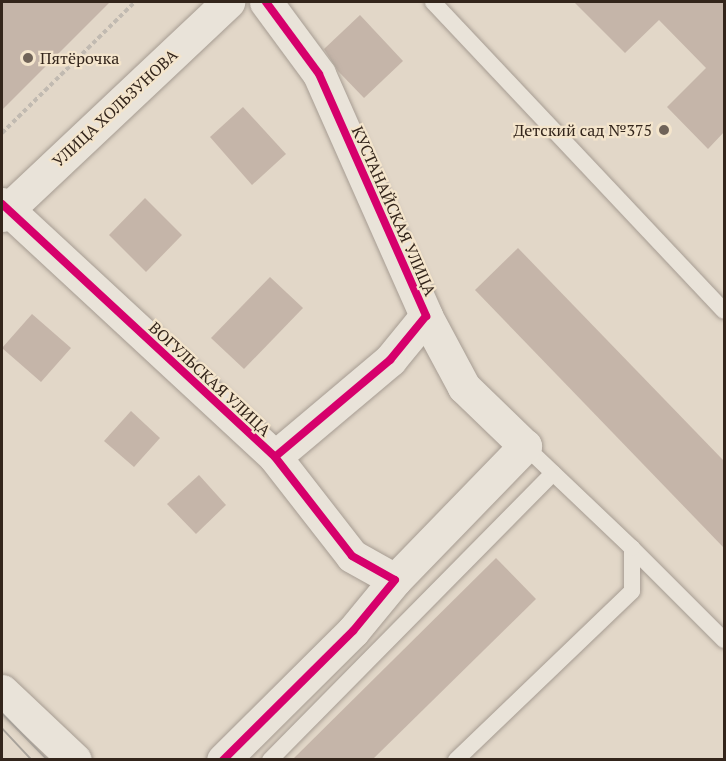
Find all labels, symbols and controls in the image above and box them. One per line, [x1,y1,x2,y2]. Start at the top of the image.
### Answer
street label: УЛИЦА ХОЛЬЗУНОВА [48,45,182,171]
place label: Пятёрочка [40,48,119,68]
marker: Пятёрочка [21,51,35,65]
place label: Детский сад №375 [514,120,652,140]
street label: КУСТАНАЙСКАЯ УЛИЦА [348,123,440,299]
marker: Детский сад №375 [657,123,671,137]
street label: ВОГУЛЬСКАЯ УЛИЦА [145,318,275,440]

